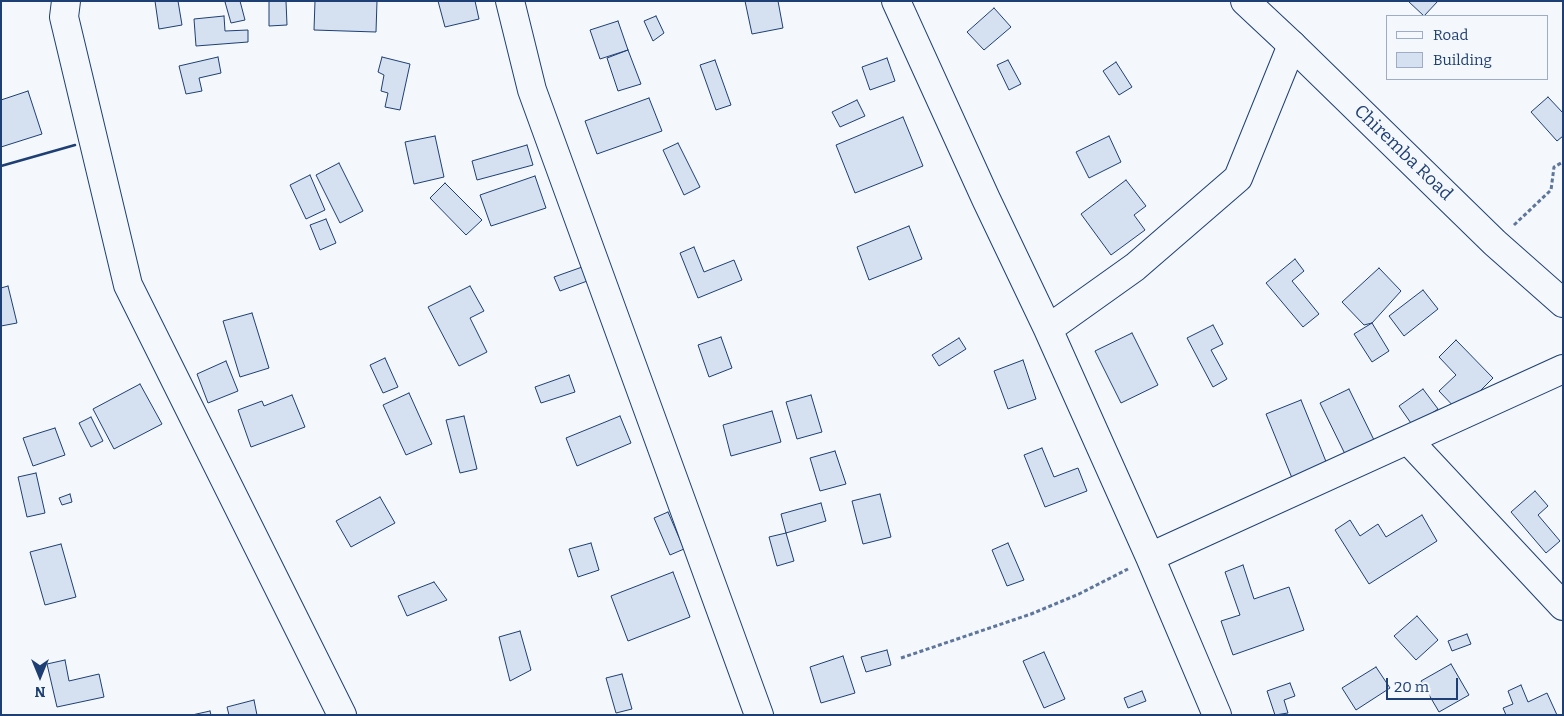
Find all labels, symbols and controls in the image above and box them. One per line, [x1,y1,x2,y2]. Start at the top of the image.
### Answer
legend [1386,15,1549,80]
text: Road [1433,26,1468,44]
text: Building [1433,51,1492,69]
street label: Chiremba Road [1349,101,1457,205]
north arrow [15,651,65,701]
scale bar [1389,668,1462,700]
text: 20 m [1394,678,1429,696]
text: N [35,683,45,700]

